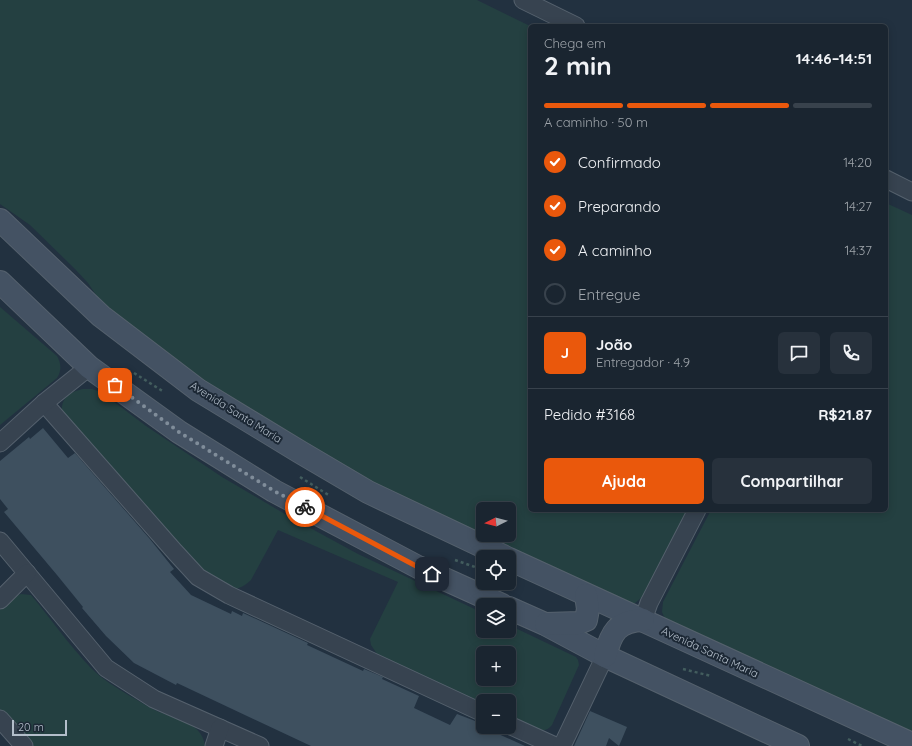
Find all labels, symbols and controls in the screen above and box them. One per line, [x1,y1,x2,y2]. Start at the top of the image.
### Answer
text: Chega em [544,35,606,51]
text: 2 min [544,49,612,82]
text: 14:46–14:51 [796,49,872,68]
text: A caminho · 50 m [544,114,648,130]
icon: check [544,151,566,173]
text: Confirmado [578,153,661,172]
text: 14:20 [843,154,872,170]
icon: check [544,195,566,217]
text: Preparando [578,197,661,216]
text: 14:27 [844,198,872,214]
icon: check [544,239,566,261]
text: A caminho [578,241,652,260]
text: 14:37 [845,242,872,258]
text: Entregue [578,285,640,304]
button: chat [778,332,820,374]
button: phone [830,332,872,374]
text: João [596,335,632,354]
text: J [561,343,569,362]
text: Entregador · 4.9 [596,354,690,370]
pin [98,368,132,402]
icon: bag [104,374,126,396]
street label: Avenida Santa Maria [188,378,284,446]
text: Pedido #3168 [544,405,635,424]
text: R$21.87 [818,405,872,424]
button: Ajuda [544,458,704,504]
button: Compartilhar [712,458,872,504]
courier [285,487,325,527]
icon: bike [294,496,316,518]
north arrow [476,502,516,542]
map controls [476,502,516,734]
button: locate [476,550,516,590]
pin [415,557,449,591]
icon: home [421,563,443,585]
button: layers [476,598,516,638]
street label: Avenida Santa Maria [659,623,761,681]
button: + [476,646,516,686]
button: − [476,694,516,734]
scale bar [12,718,67,737]
text: 20 m [18,720,44,734]

